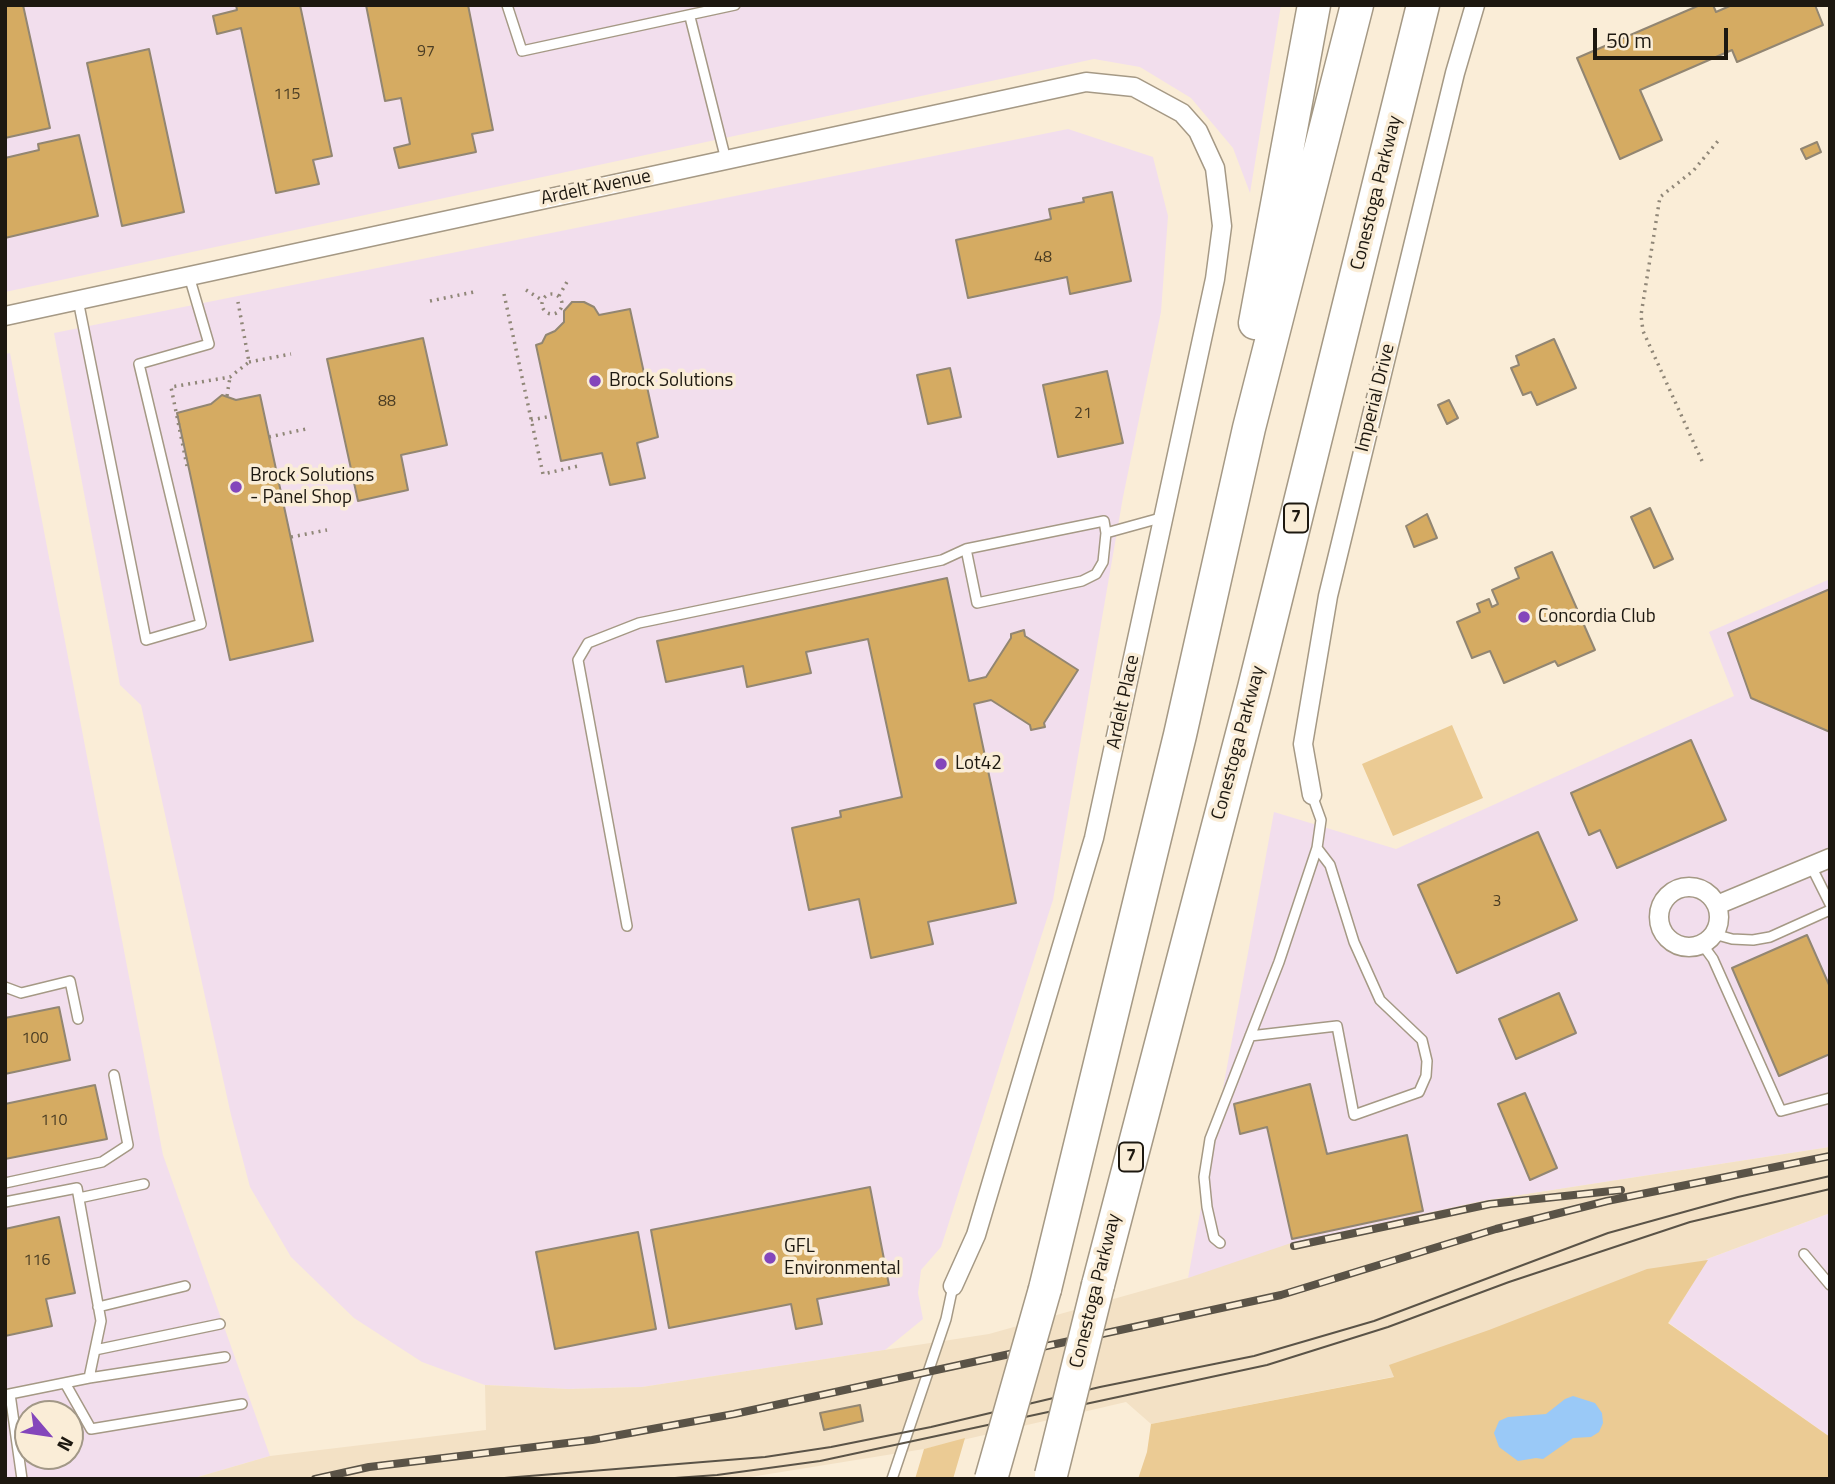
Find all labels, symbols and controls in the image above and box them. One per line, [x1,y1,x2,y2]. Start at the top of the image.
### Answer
scale bar [1597,14,1732,58]
text: 50 m [1606,24,1652,56]
house number: 97 [417,42,435,62]
house number: 115 [274,85,300,105]
street label: Conestoga Parkway [1347,113,1407,273]
street label: Ardelt Avenue [539,165,653,211]
house number: 48 [1034,248,1052,268]
street label: Imperial Drive [1352,342,1400,454]
place label: Brock Solutions [609,370,733,392]
marker: Brock Solutions [587,373,603,389]
house number: 88 [378,392,396,412]
house number: 21 [1074,404,1092,424]
place label: Brock Solutions - Panel Shop [250,465,374,509]
marker: Brock Solutions - Panel Shop [228,479,244,495]
road number: 7 [1284,504,1308,532]
place label: Concordia Club [1538,606,1656,628]
marker: Concordia Club [1516,609,1532,625]
street label: Ardelt Place [1103,653,1145,751]
street label: Conestoga Parkway [1207,664,1271,822]
place label: Lot42 [955,753,1002,775]
marker: Lot42 [933,756,949,772]
house number: 3 [1493,892,1501,912]
house number: 100 [22,1029,48,1049]
house number: 110 [41,1111,67,1131]
road number: 7 [1119,1142,1143,1172]
street label: Conestoga Parkway [1066,1211,1126,1371]
place label: GFL Environmental [784,1236,901,1280]
marker: GFL Environmental [762,1250,778,1266]
house number: 116 [24,1251,50,1271]
north arrow [14,1400,84,1470]
text: N [50,1432,82,1457]

